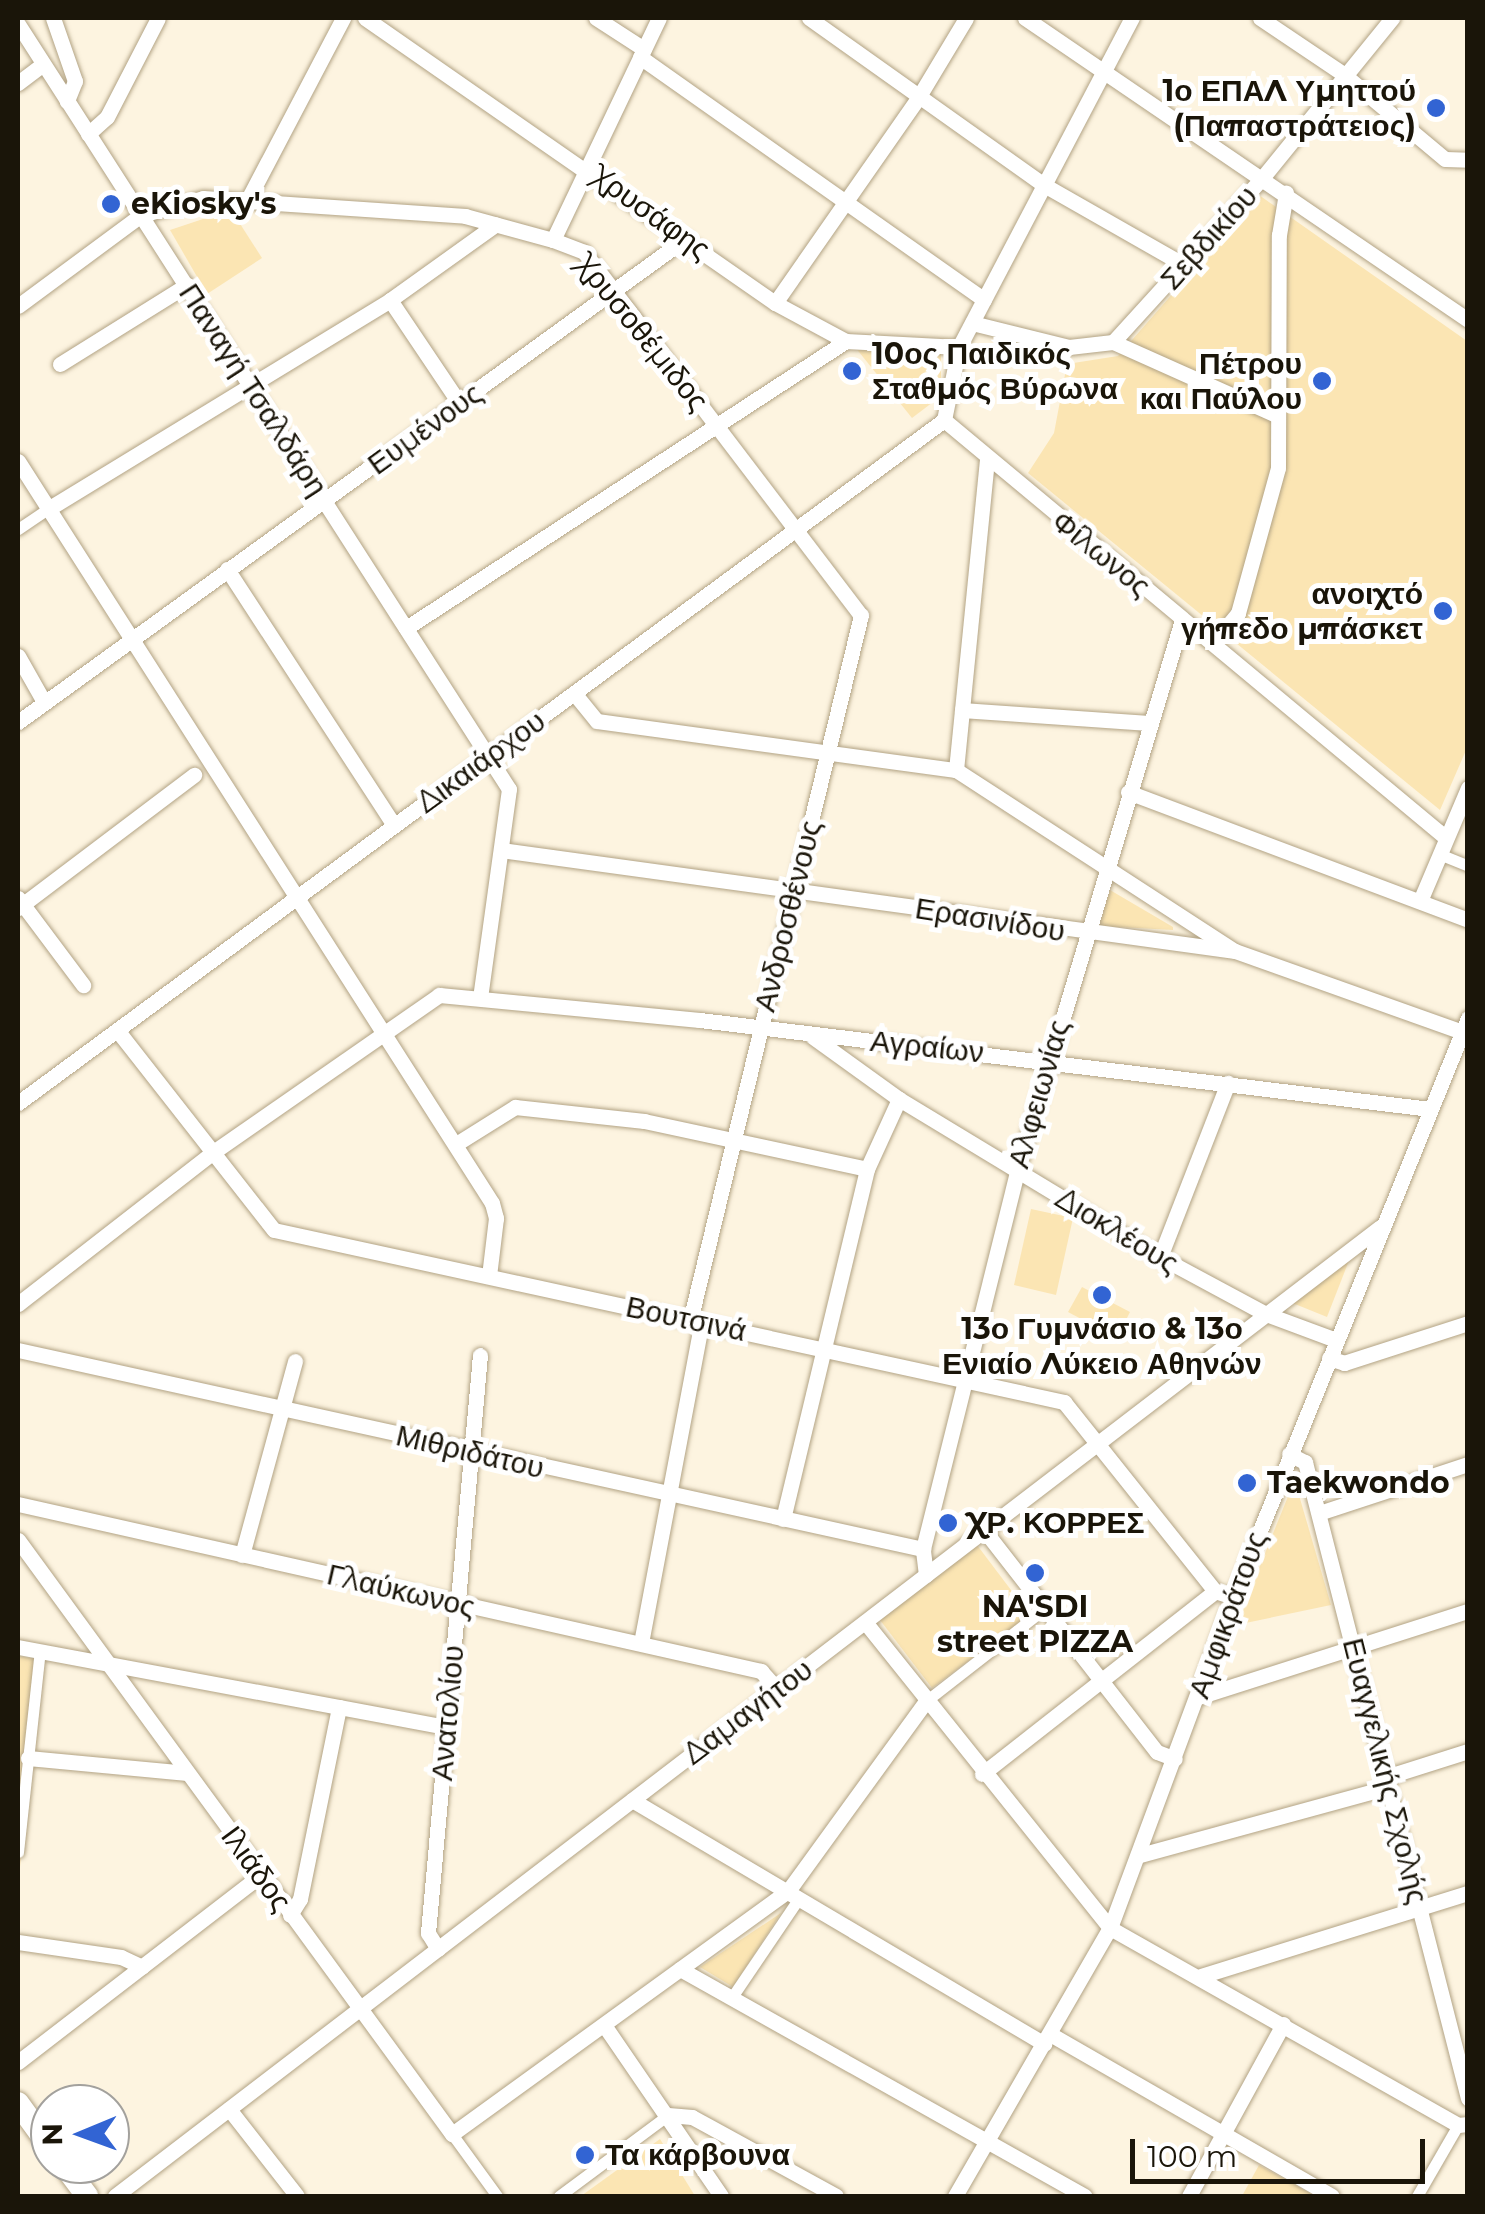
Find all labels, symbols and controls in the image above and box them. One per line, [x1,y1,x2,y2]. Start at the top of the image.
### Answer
place label: 1ο ΕΠΑΛ Υμηττού (Παπαστράτειος) [1162,73,1416,144]
marker: 1ο ΕΠΑΛ Υμηττού (Παπαστράτειος) [1425,97,1447,119]
street label: Χρυσάφης [585,158,717,268]
street label: Σεβδικίου [1153,179,1265,297]
place label: eKiosky's [131,186,276,222]
marker: eKiosky's [100,193,122,215]
street label: Χρυσοθέμιδος [568,248,716,418]
street label: Παναγή Τσαλδάρη [171,277,335,503]
place label: 10ος Παιδικός Σταθμός Βύρωνα [872,336,1118,406]
place label: Πέτρου και Παύλου [1140,346,1302,416]
marker: 10ος Παιδικός Σταθμός Βύρωνα [841,360,863,382]
marker: Πέτρου και Παύλου [1311,370,1333,392]
street label: Ευμένους [361,375,489,483]
street label: Φίλωνος [1044,503,1158,605]
place label: ανοιχτό γήπεδο μπάσκετ [1181,576,1423,646]
marker: ανοιχτό γήπεδο μπάσκετ [1432,600,1454,622]
street label: Δικαιάρχου [410,703,552,821]
street label: Ανδροσθένους [747,817,829,1015]
street label: Ερασινίδου [913,890,1067,950]
street label: Αλφειωνίας [1001,1016,1077,1172]
street label: Αγραίων [868,1023,986,1071]
street label: Διοκλέους [1049,1180,1185,1282]
marker: 13ο Γυμνάσιο & 13ο Ενιαίο Λύκειο Αθηνών [1091,1284,1113,1306]
street label: Βουτσινά [623,1289,749,1349]
place label: 13ο Γυμνάσιο & 13ο Ενιαίο Λύκειο Αθηνών [942,1311,1262,1382]
street label: Μιθριδάτου [393,1418,547,1486]
place label: Taekwondo [1267,1465,1450,1501]
marker: Taekwondo [1236,1472,1258,1494]
place label: ΧΡ. ΚΟΡΡΕΣ [968,1505,1145,1541]
marker: ΧΡ. ΚΟΡΡΕΣ [937,1512,959,1534]
street label: Αμφικράτους [1181,1527,1275,1703]
street label: Γλαύκωνος [324,1557,478,1625]
marker: NA'SDI street PIZZA [1024,1562,1046,1584]
place label: NA'SDI street PIZZA [937,1589,1133,1660]
street label: Ευαγγελικής Σχολής [1335,1634,1435,1908]
street label: Ανατολίου [424,1644,472,1782]
street label: Δαμαγήτου [676,1652,820,1772]
street label: Ιλιάδος [213,1819,299,1919]
north arrow [30,2084,130,2184]
scale bar [1135,2119,1430,2181]
text: N [35,2123,69,2146]
place label: Τα κάρβουνα [605,2137,790,2173]
text: 100 m [1147,2138,1237,2175]
marker: Τα κάρβουνα [574,2144,596,2166]

